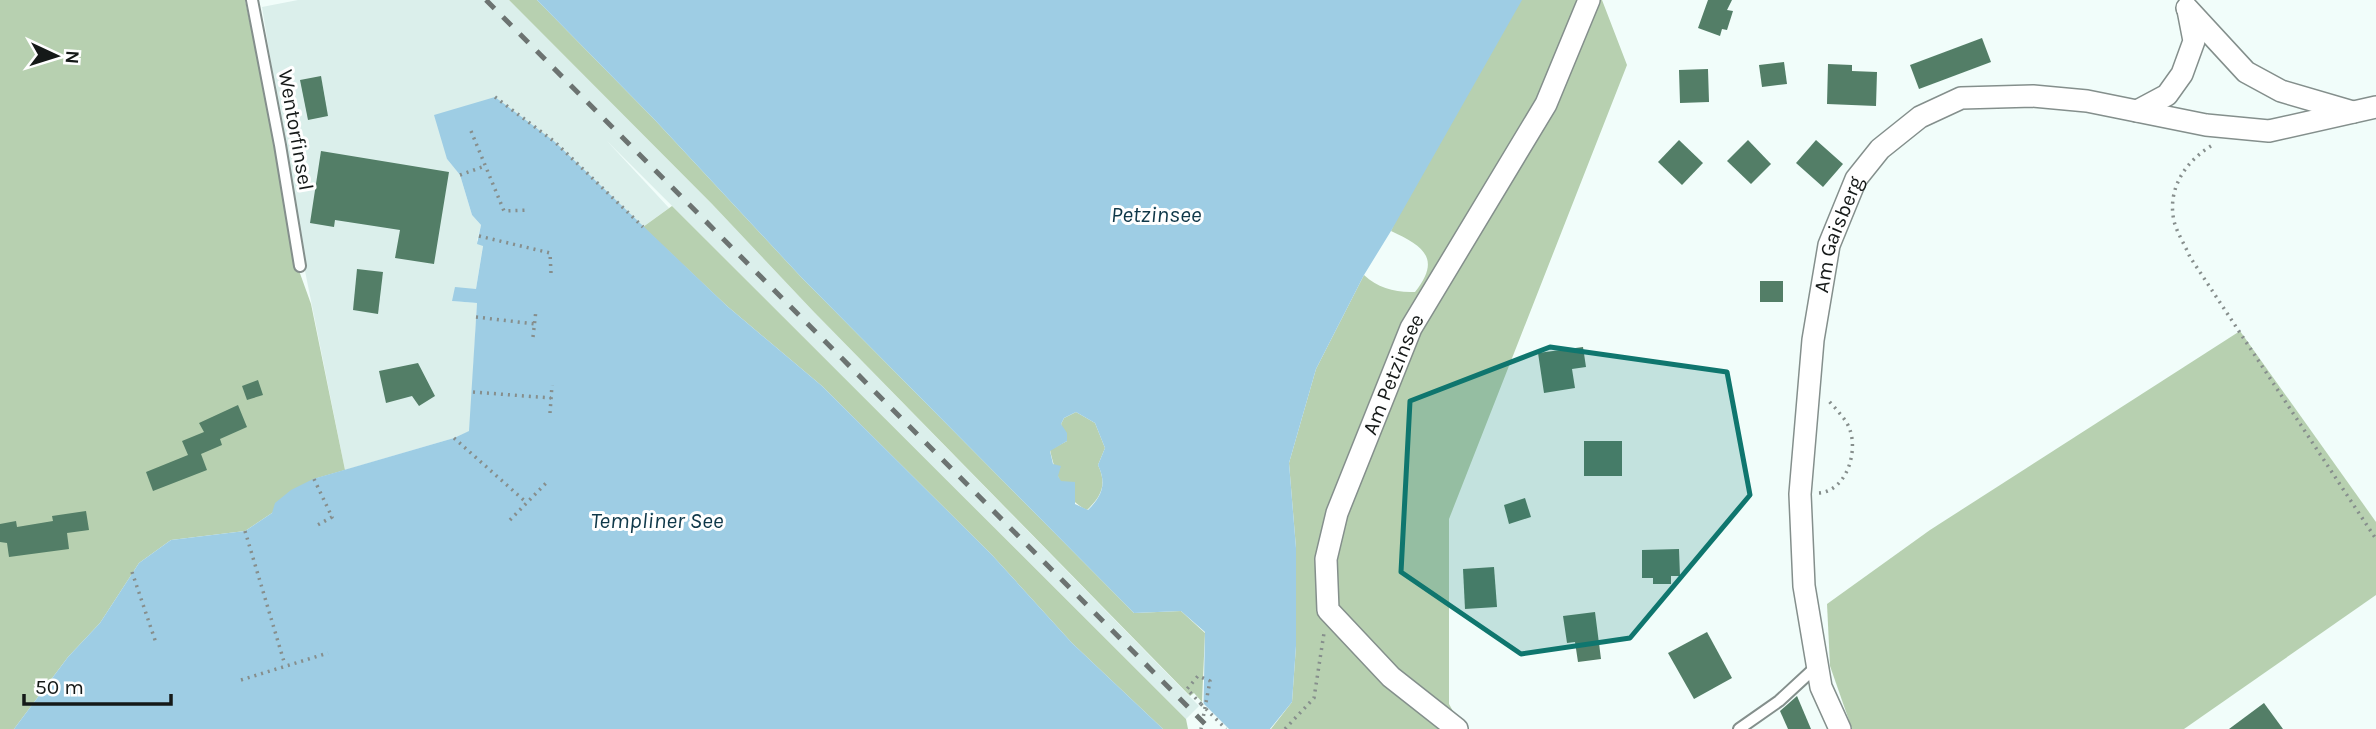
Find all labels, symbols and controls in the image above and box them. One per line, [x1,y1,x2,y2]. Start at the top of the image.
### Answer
north arrow [21,21,91,91]
text: N [61,50,83,65]
street label: Wentorfinsel [274,68,318,192]
street label: Am Gaisberg [1809,173,1868,295]
water label: Petzinsee [1111,201,1202,228]
street label: Am Petzinsee [1358,309,1429,438]
water label: Templiner See [591,507,724,534]
scale bar [24,662,172,706]
text: 50 m [35,675,84,699]

